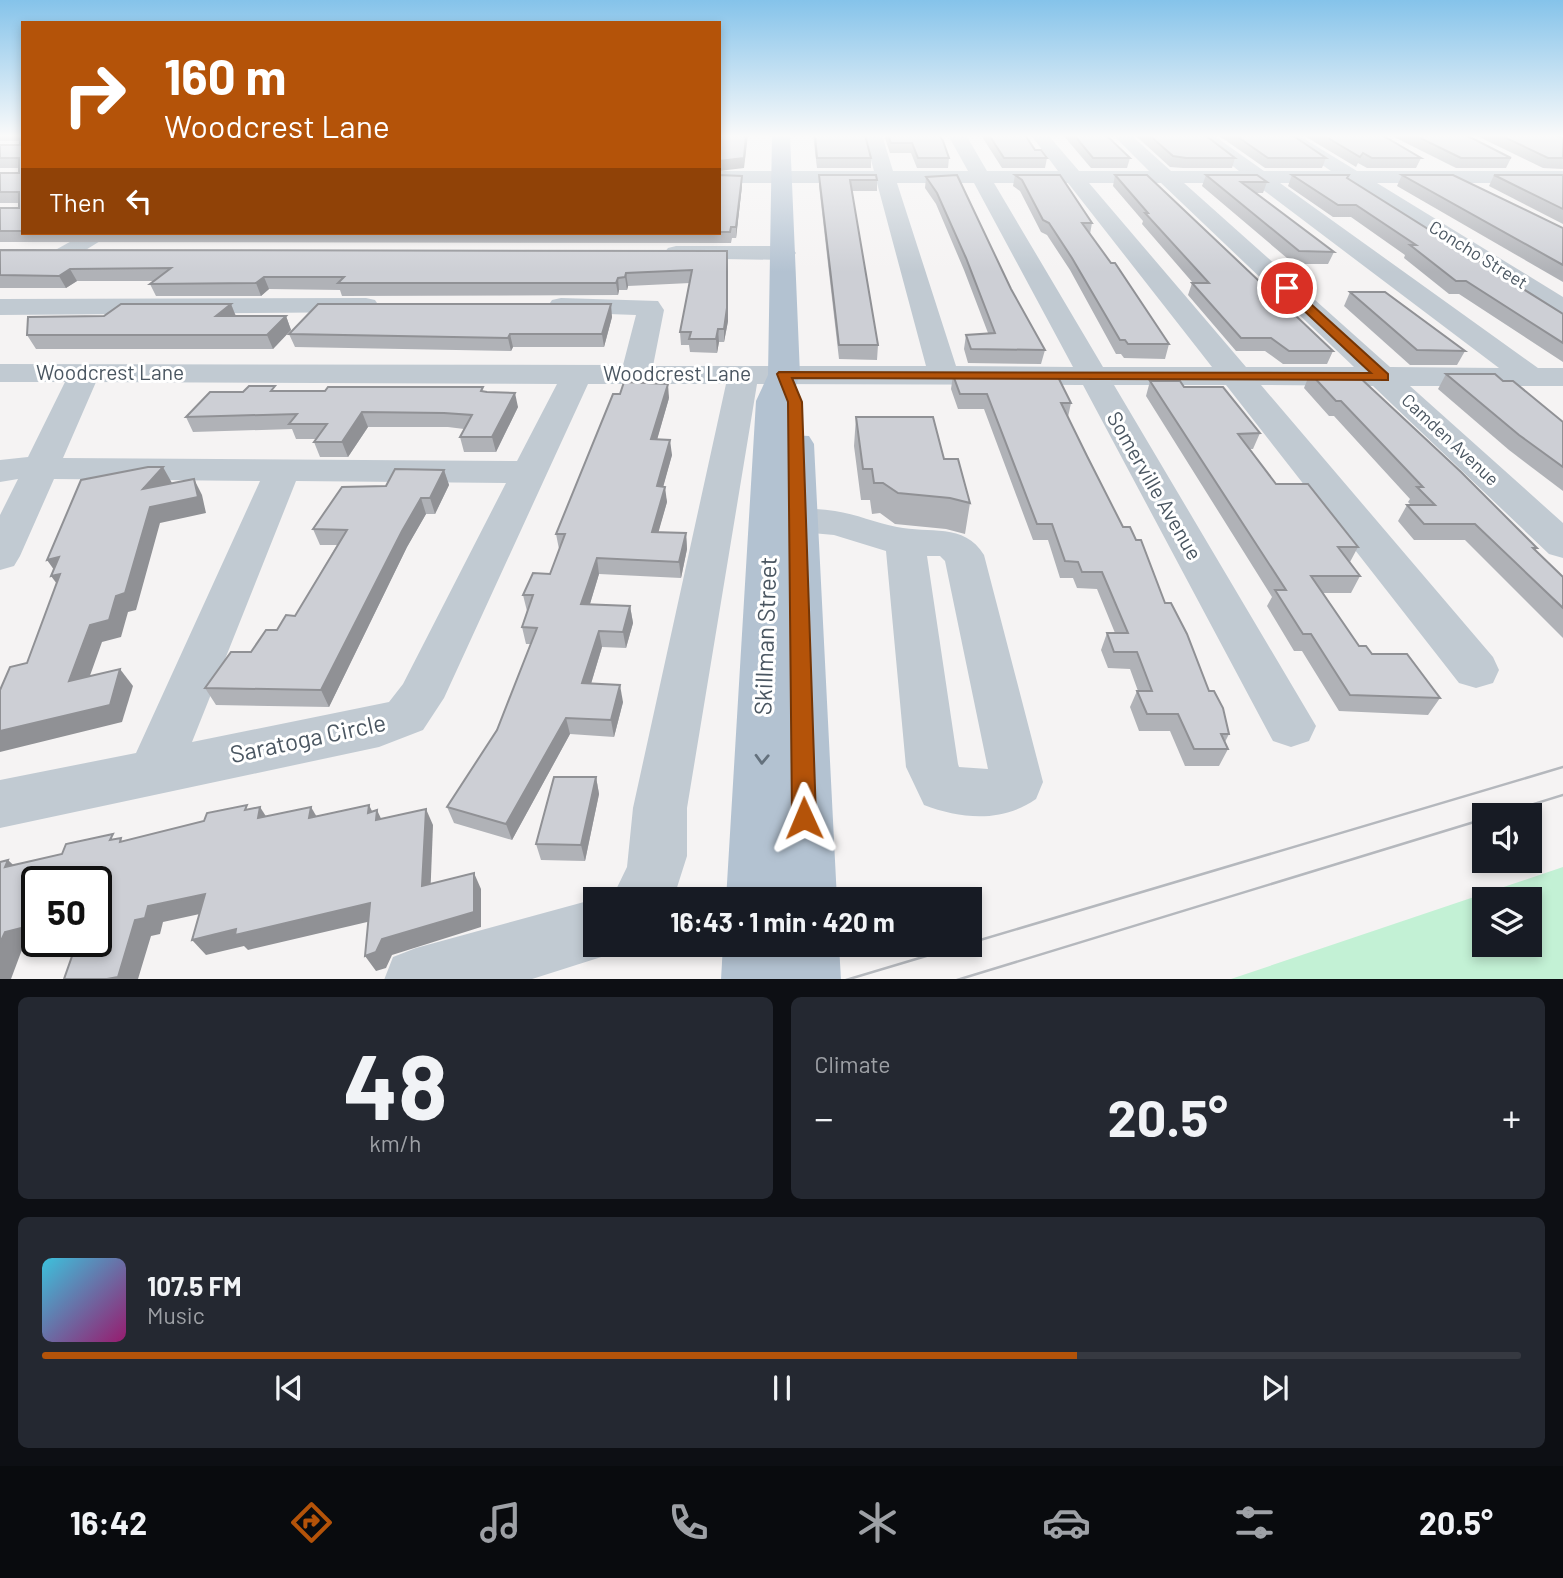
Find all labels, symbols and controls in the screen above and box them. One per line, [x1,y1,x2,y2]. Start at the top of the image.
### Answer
text: 160 m [164,46,286,105]
icon: right [49,49,140,140]
text: Woodcrest Lane [164,106,390,144]
icon: left [120,182,158,220]
text: Then [49,186,106,217]
street label: Concho Street [1425,215,1532,293]
pin [1257,258,1317,318]
icon: arrive [1268,269,1306,307]
street label: Woodcrest Lane [36,359,184,384]
street label: Woodcrest Lane [603,360,751,385]
street label: Camden Avenue [1398,389,1504,490]
street label: Somerville Avenue [1103,406,1208,564]
street label: Skillman Street [747,556,782,716]
street label: Saratoga Circle [227,707,388,768]
one-way arrow [754,754,769,765]
position arrow [767,781,841,855]
map controls [1472,803,1542,957]
button: sound [1472,803,1542,873]
speed limit sign: 50 [21,866,112,957]
button: layers [1472,887,1542,957]
text: 16:43 · 1 min · 420 m [670,906,895,937]
text: 48 [343,1029,447,1138]
text: Climate [815,1050,891,1078]
text: 20.5° [1108,1085,1228,1147]
text: − [815,1094,834,1140]
text: + [1502,1094,1521,1140]
text: km/h [369,1129,421,1157]
text: 107.5 FM [147,1270,242,1301]
text: Music [147,1301,205,1329]
icon: previous [270,1369,308,1407]
icon: pause [763,1369,801,1407]
icon: next [1256,1369,1294,1407]
icon: directions [287,1498,336,1547]
icon: music [476,1498,525,1547]
icon: phone [664,1498,713,1547]
icon: climate [853,1498,902,1547]
icon: car [1042,1498,1091,1547]
icon: filters [1230,1498,1279,1547]
text: 16:42 [70,1503,147,1541]
text: 20.5° [1419,1503,1493,1541]

